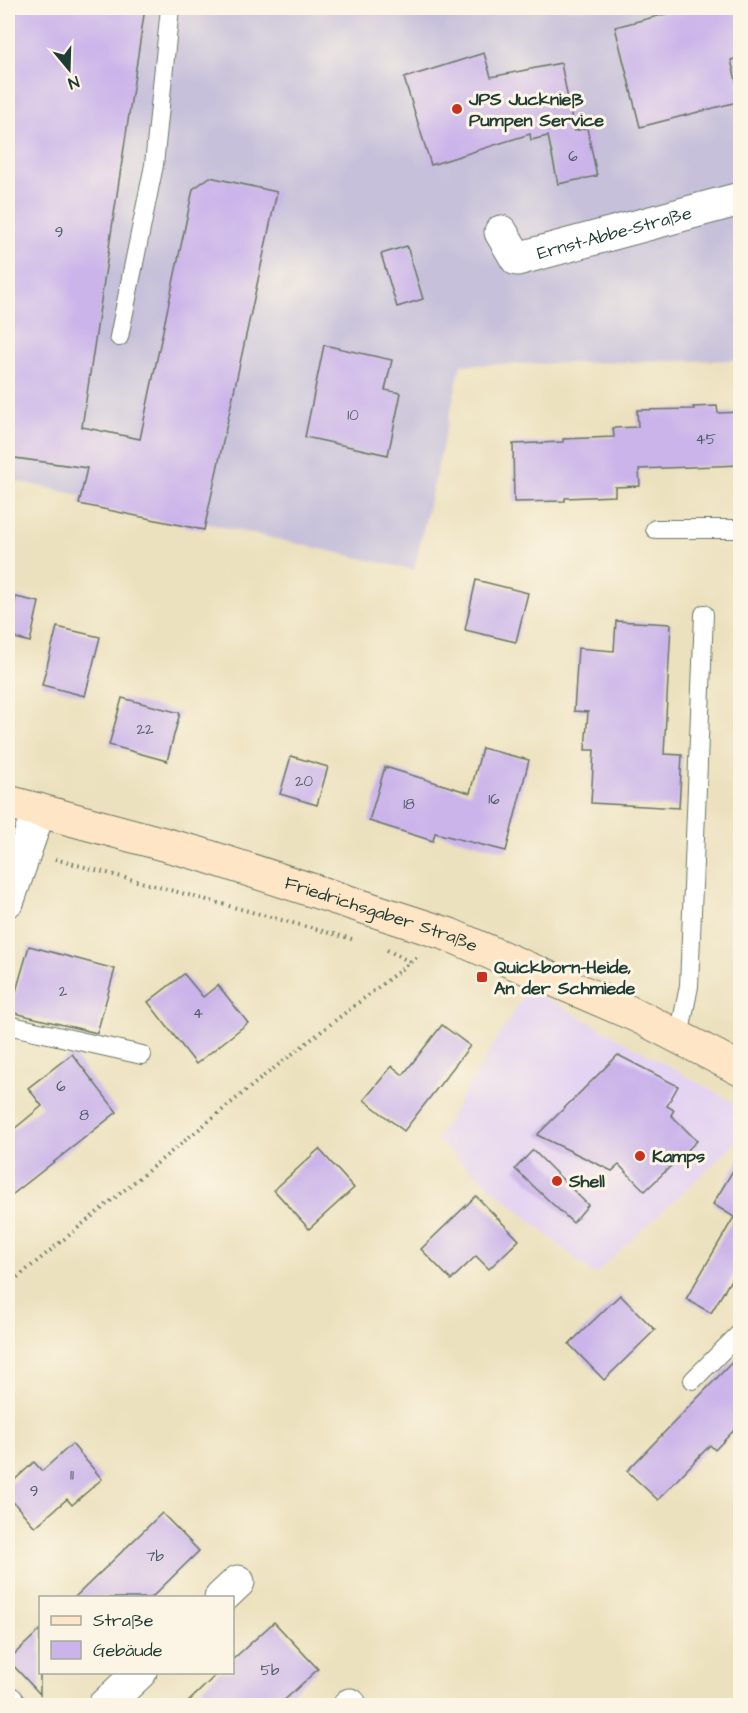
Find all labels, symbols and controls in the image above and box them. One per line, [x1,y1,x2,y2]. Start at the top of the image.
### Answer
north arrow [39,39,99,99]
text: N [65,70,82,94]
place label: JPS Jucknieß Pumpen Service [468,87,604,133]
marker: JPS Jucknieß Pumpen Service [450,102,464,116]
house number: 6 [568,146,578,167]
street label: Ernst-Abbe-Straße [534,201,695,266]
house number: 9 [55,222,63,243]
house number: 10 [347,405,359,426]
house number: 45 [696,429,717,450]
house number: 22 [136,719,154,740]
house number: 20 [295,771,314,792]
house number: 16 [488,789,500,810]
house number: 18 [403,794,415,815]
street label: Friedrichsgaber Straße [282,870,482,959]
place label: Quickborn-Heide, An der Schmiede [494,955,635,1001]
marker: Quickborn-Heide, An der Schmiede [475,970,489,984]
house number: 2 [59,981,68,1002]
house number: 4 [193,1003,203,1024]
house number: 6 [56,1076,66,1097]
house number: 8 [79,1105,89,1126]
place label: Kamps [652,1144,705,1169]
marker: Kamps [633,1149,647,1163]
place label: Shell [568,1169,605,1194]
marker: Shell [550,1174,564,1188]
house number: 11 [70,1465,74,1486]
house number: 9 [30,1481,38,1502]
house number: 7b [146,1546,164,1567]
legend [39,1596,234,1674]
text: Straße [93,1608,154,1633]
text: Gebäude [93,1638,163,1663]
house number: 5b [260,1660,280,1681]

